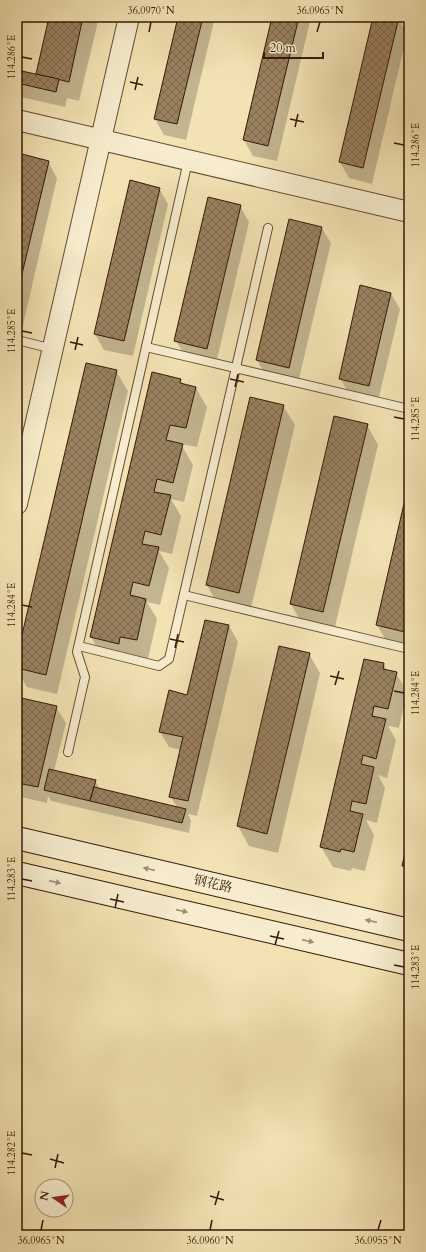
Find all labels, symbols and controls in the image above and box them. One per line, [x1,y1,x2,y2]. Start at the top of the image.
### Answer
text: 36.0970°N [128,4,175,18]
text: 36.0965°N [297,4,344,18]
scale bar [264,34,323,60]
text: 114.286°E [5,35,19,79]
text: 20 m [270,40,297,56]
text: 114.286°E [409,123,423,167]
text: 114.285°E [5,309,19,353]
text: 114.285°E [409,397,423,441]
text: 114.284°E [5,583,19,627]
text: 114.284°E [409,671,423,715]
text: 114.283°E [5,857,19,901]
one-way arrow [143,866,155,872]
street label: 钢花路 [192,871,234,897]
one-way arrow [49,879,61,885]
one-way arrow [175,909,188,915]
one-way arrow [365,918,377,924]
one-way arrow [302,938,314,944]
text: 114.283°E [409,945,423,989]
text: 114.282°E [5,1131,19,1175]
north arrow [34,1178,74,1218]
text: N [36,1189,53,1202]
text: 36.0965°N [18,1234,65,1248]
text: 36.0960°N [187,1234,234,1248]
text: 36.0955°N [355,1234,402,1248]

